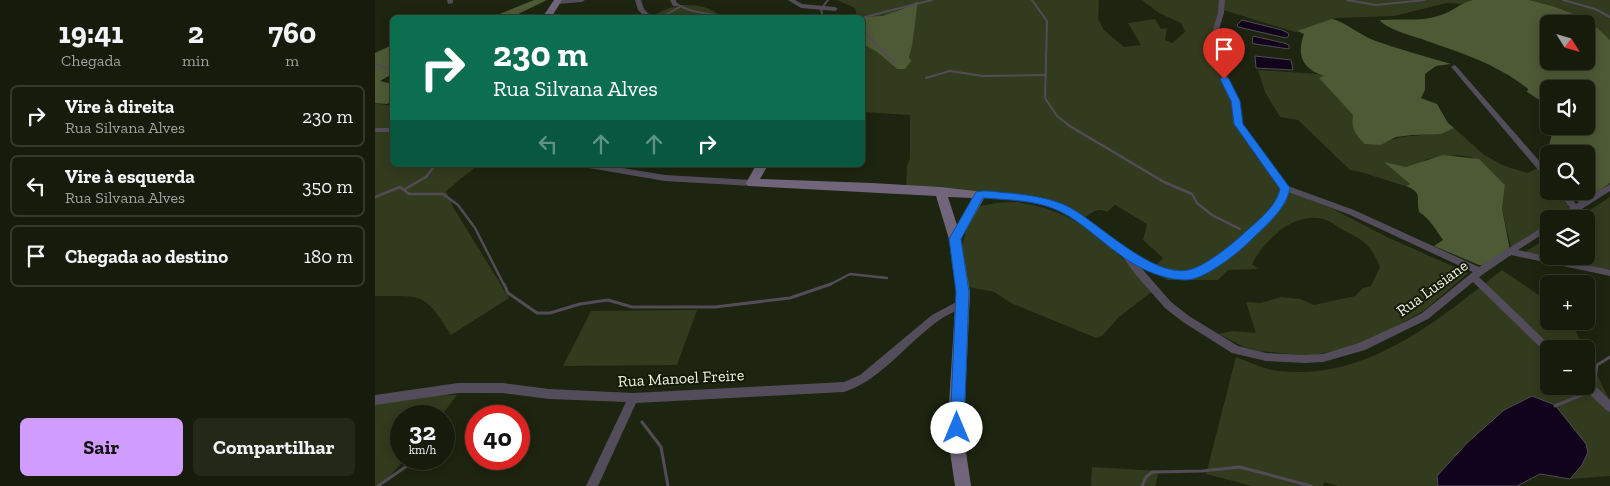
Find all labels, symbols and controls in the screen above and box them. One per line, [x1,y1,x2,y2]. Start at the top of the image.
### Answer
text: 19:41 [59,15,123,51]
text: 2 [188,15,204,51]
text: 760 [268,15,316,51]
north arrow [1540,15,1595,70]
map controls [1540,15,1595,395]
pin [1203,28,1245,79]
text: 230 m [493,33,588,75]
icon: right [410,35,475,100]
icon: arrive [1210,35,1238,63]
text: Chegada [61,51,121,70]
text: min [182,51,210,70]
text: m [285,51,299,70]
text: Rua Silvana Alves [493,75,658,102]
button: sound [1540,80,1595,135]
text: Vire à direita [65,95,174,118]
icon: right [22,102,50,130]
text: 230 m [302,105,353,128]
text: Rua Silvana Alves [65,118,185,137]
icon: left [534,130,562,158]
icon: ahead [587,130,615,158]
icon: ahead [640,130,668,158]
icon: right [693,130,721,158]
button: search [1540,145,1595,200]
text: Vire à esquerda [65,165,195,188]
icon: left [22,172,50,200]
text: 350 m [302,175,353,198]
text: Rua Silvana Alves [65,188,185,207]
button: layers [1540,210,1595,265]
icon: arrive [22,242,50,270]
text: Chegada ao destino [65,245,228,268]
text: 180 m [304,245,353,268]
street label: Rua Lusiane [1393,256,1471,320]
button: + [1540,275,1595,330]
button: − [1540,340,1595,395]
street label: Rua Manoel Freire [617,365,745,391]
position arrow [930,401,982,453]
speed limit sign: 40 [465,405,530,470]
text: 32 [409,416,436,446]
button: Sair [20,418,183,476]
button: Compartilhar [193,418,355,476]
text: km/h [409,443,436,457]

